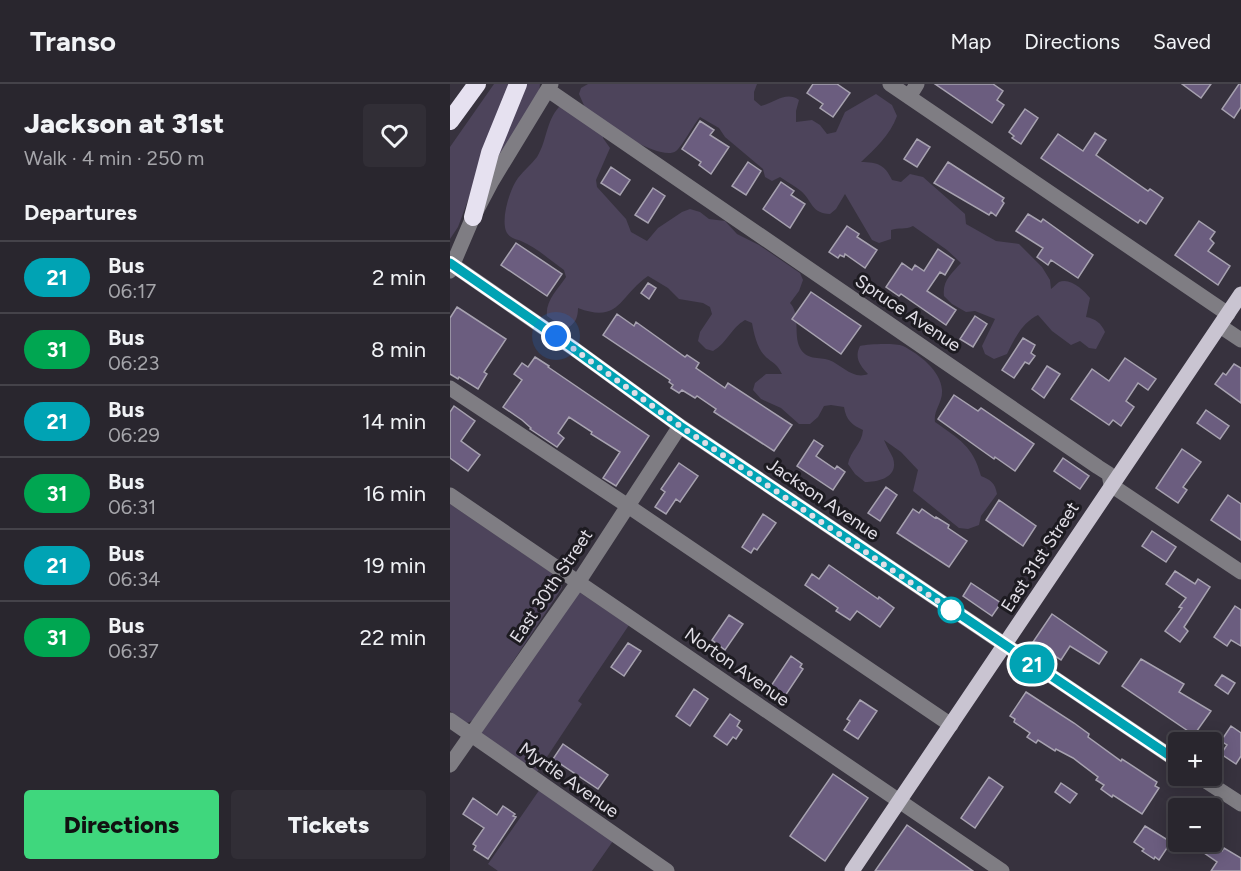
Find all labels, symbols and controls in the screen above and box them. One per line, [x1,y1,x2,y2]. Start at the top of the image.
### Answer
text: Transo [30,24,116,58]
text: Map [950,29,991,54]
text: Directions [1024,29,1120,54]
text: Saved [1153,29,1211,54]
button: heart [363,104,426,167]
text: Jackson at 31st [24,106,224,140]
text: Walk · 4 min · 250 m [24,146,204,170]
text: Departures [24,199,137,226]
text: Bus [108,252,144,279]
text: 2 min [372,264,426,291]
text: 21 [46,265,68,290]
street label: Spruce Avenue [851,270,965,357]
text: 06:17 [108,279,156,303]
your location [541,321,571,351]
text: Bus [108,324,144,351]
text: 8 min [371,336,426,363]
text: 31 [47,337,67,362]
text: 06:23 [108,351,159,375]
text: Bus [108,396,144,423]
text: 14 min [362,408,426,435]
text: 21 [46,409,68,434]
text: 06:29 [108,423,160,447]
street label: Jackson Avenue [763,453,884,545]
text: Bus [108,468,144,495]
text: 16 min [363,480,426,507]
text: 31 [47,481,67,506]
text: 06:31 [108,495,156,519]
street label: East 31st Street [996,498,1084,616]
street label: East 30th Street [505,525,597,647]
text: Bus [108,540,144,567]
text: 19 min [363,552,426,579]
text: 21 [46,553,68,578]
text: 06:34 [108,567,161,591]
unlabelled marker [938,597,964,623]
text: Bus [108,612,144,639]
street label: Norton Avenue [680,623,794,711]
text: 22 min [360,624,426,651]
text: 31 [47,625,67,650]
text: 06:37 [108,639,159,663]
line badge: 21 [1005,644,1059,684]
text: 21 [1021,652,1043,677]
map controls [1168,732,1222,852]
button: + [1168,732,1222,786]
street label: Myrtle Avenue [515,738,623,823]
button: Directions [24,790,219,859]
button: Tickets [231,790,426,859]
button: − [1168,798,1222,852]

